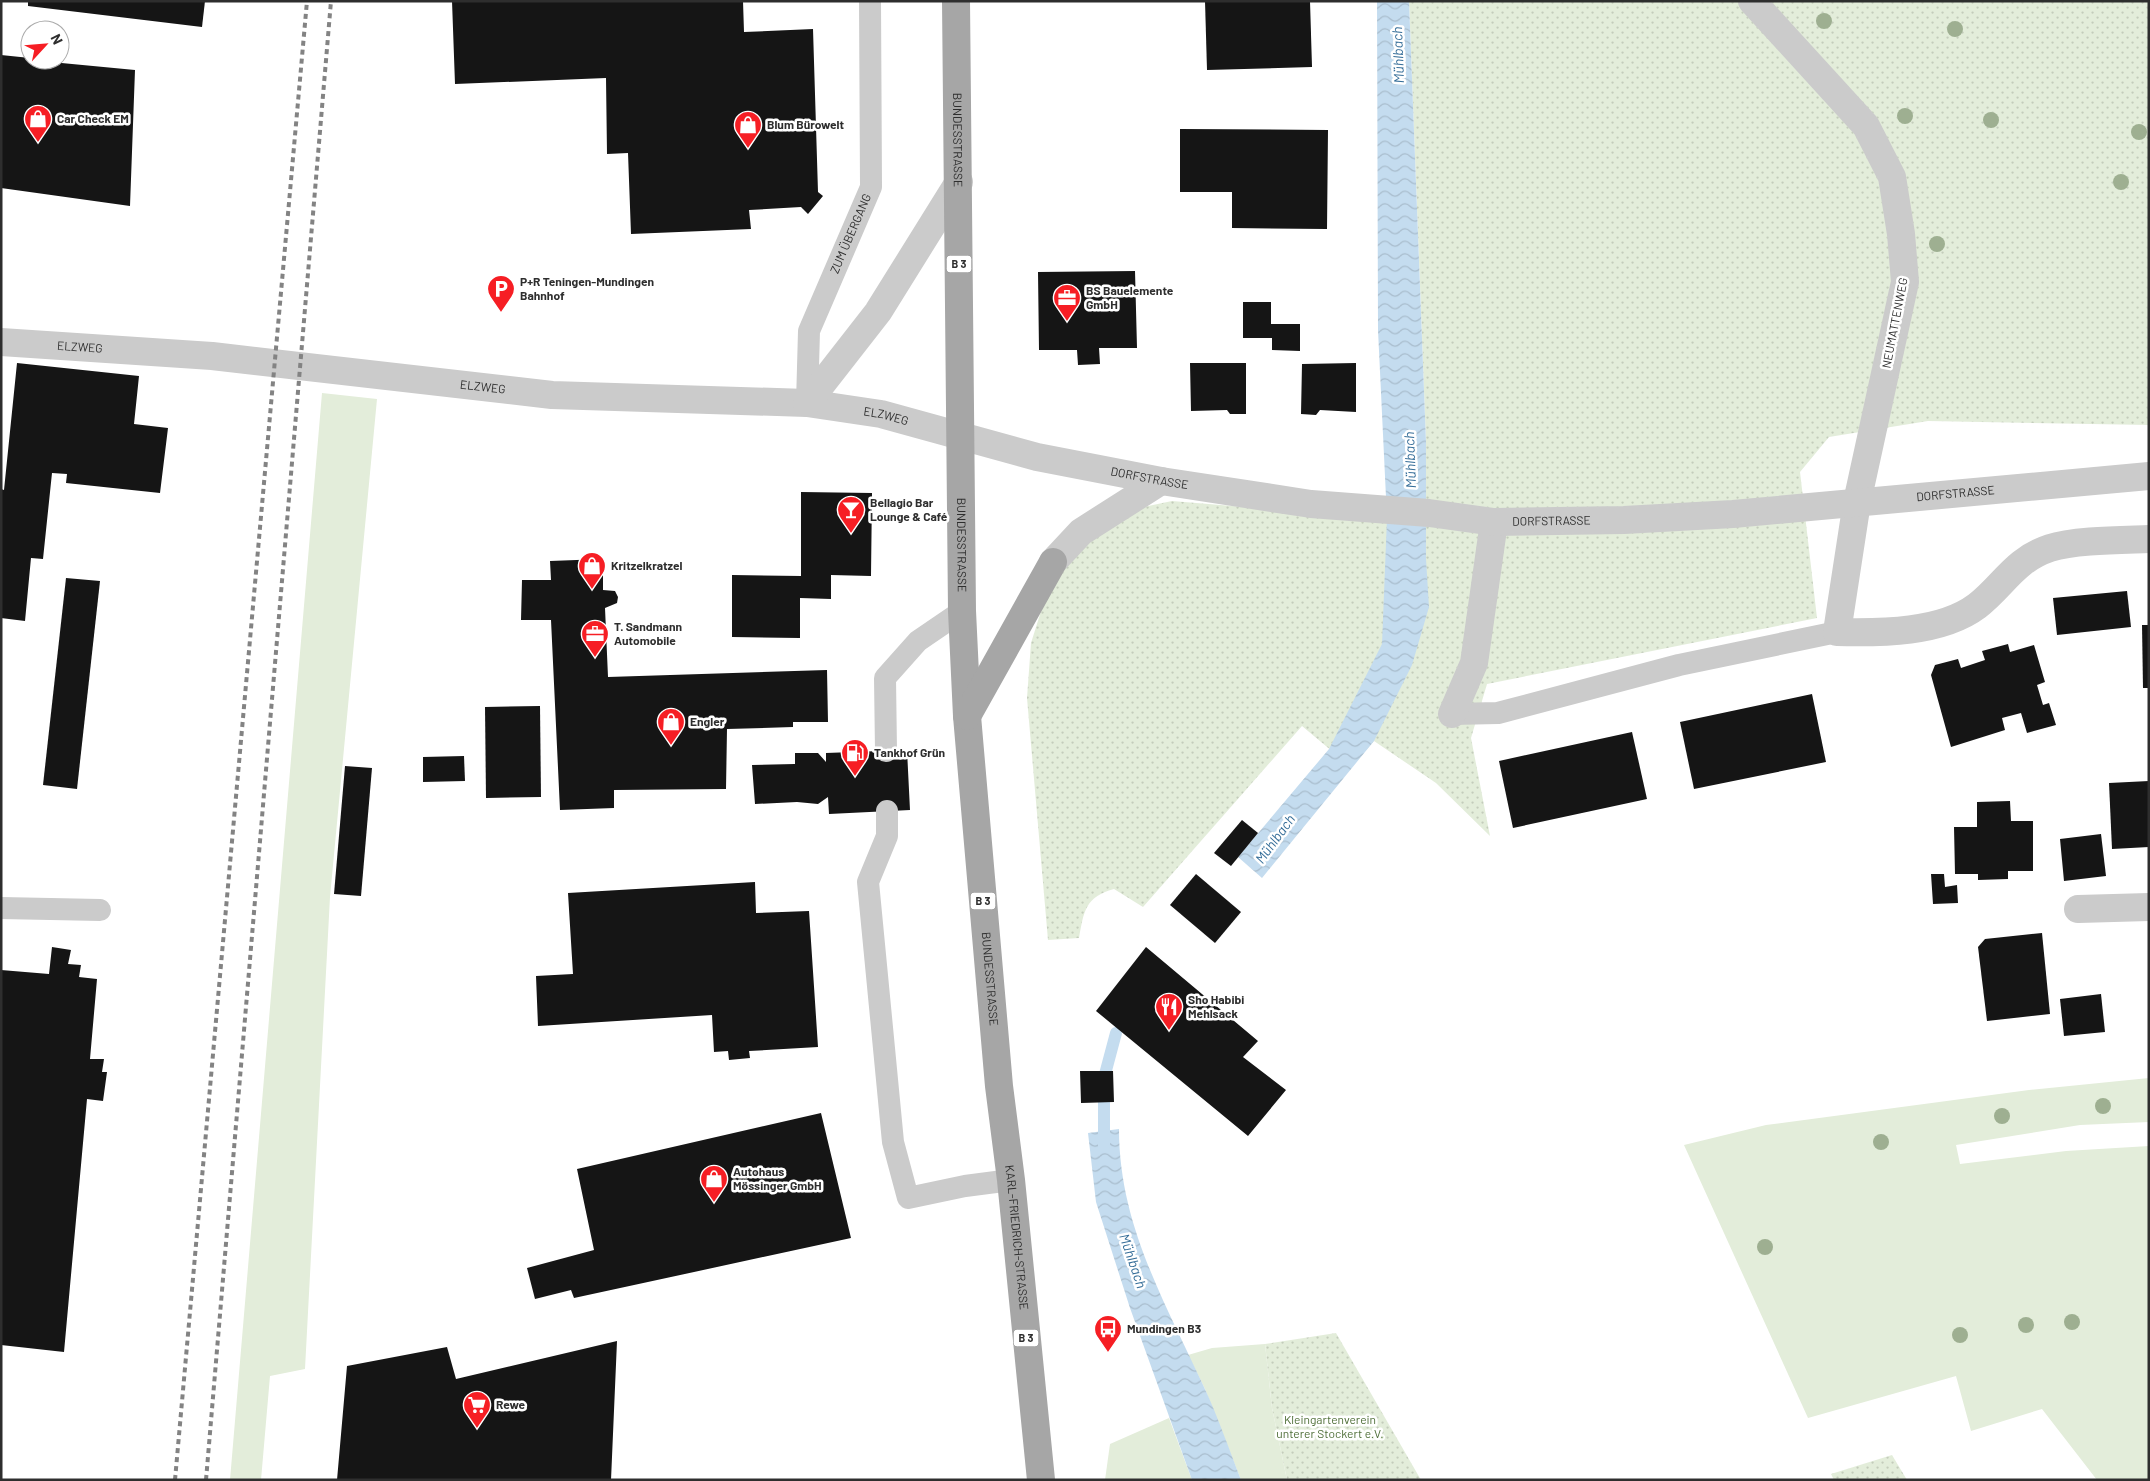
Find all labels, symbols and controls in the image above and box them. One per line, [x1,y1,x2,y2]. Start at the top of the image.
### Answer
north arrow [20,20,70,70]
water label: Mühlbach [1388,26,1407,84]
text: N [47,31,67,47]
street label: BUNDESSTRASSE [951,93,966,187]
shop icon: Car Check EM [23,104,53,143]
shop icon: Blum Bürowelt [733,110,763,149]
place label: Car Check EM [57,111,129,125]
place label: Blum Bürowelt [767,117,845,131]
street label: ZUM ÜBERGANG [827,191,873,275]
road number: B 3 [946,255,972,272]
parking icon: P+R Teningen-Mundingen Bahnhof [486,274,516,313]
place label: P+R Teningen-Mundingen Bahnhof [520,274,654,302]
street label: NEUMATTENWEG [1878,276,1910,369]
office icon: BS Bauelemente GmbH [1052,283,1082,322]
place label: BS Bauelemente GmbH [1086,283,1174,311]
street label: ELZWEG [57,338,103,355]
street label: ELZWEG [459,377,506,396]
street label: ELZWEG [863,404,910,427]
water label: Mühlbach [1400,431,1419,489]
street label: DORFSTRASSE [1110,463,1189,491]
street label: DORFSTRASSE [1916,482,1995,503]
bar icon: Bellagio Bar Lounge & Café [836,495,866,534]
place label: Bellagio Bar Lounge & Café [870,495,948,523]
street label: BUNDESSTRASSE [955,498,970,592]
street label: DORFSTRASSE [1512,513,1591,528]
shop icon: Kritzelkratzel [577,551,607,590]
place label: Kritzelkratzel [611,558,683,572]
office icon: T. Sandmann Automobile [580,619,610,658]
place label: T. Sandmann Automobile [614,619,682,647]
shop icon: Engler [656,707,686,746]
place label: Engler [690,714,725,728]
fuel station icon: Tankhof Grün [840,738,870,777]
place label: Tankhof Grün [874,745,945,759]
water label: Mühlbach [1251,811,1298,867]
road number: B 3 [970,892,996,909]
street label: BUNDESSTRASSE [980,931,1002,1026]
restaurant icon: Sho Habibi Mehlsack [1154,992,1184,1031]
place label: Sho Habibi Mehlsack [1188,992,1244,1020]
shop icon: Autohaus Mössinger GmbH [699,1164,729,1203]
place label: Autohaus Mössinger GmbH [733,1164,822,1192]
street label: KARL-FRIEDRICH-STRASSE [1003,1164,1032,1311]
water label: Mühlbach [1116,1231,1151,1290]
bus stop icon: Mundingen B3 [1093,1314,1123,1353]
place label: Mundingen B3 [1127,1321,1201,1335]
road number: B 3 [1014,1330,1038,1346]
supermarket icon: Rewe [462,1390,492,1429]
place label: Rewe [496,1397,526,1411]
park label: Kleingartenverein unterer Stockert e.V. [1276,1412,1384,1440]

